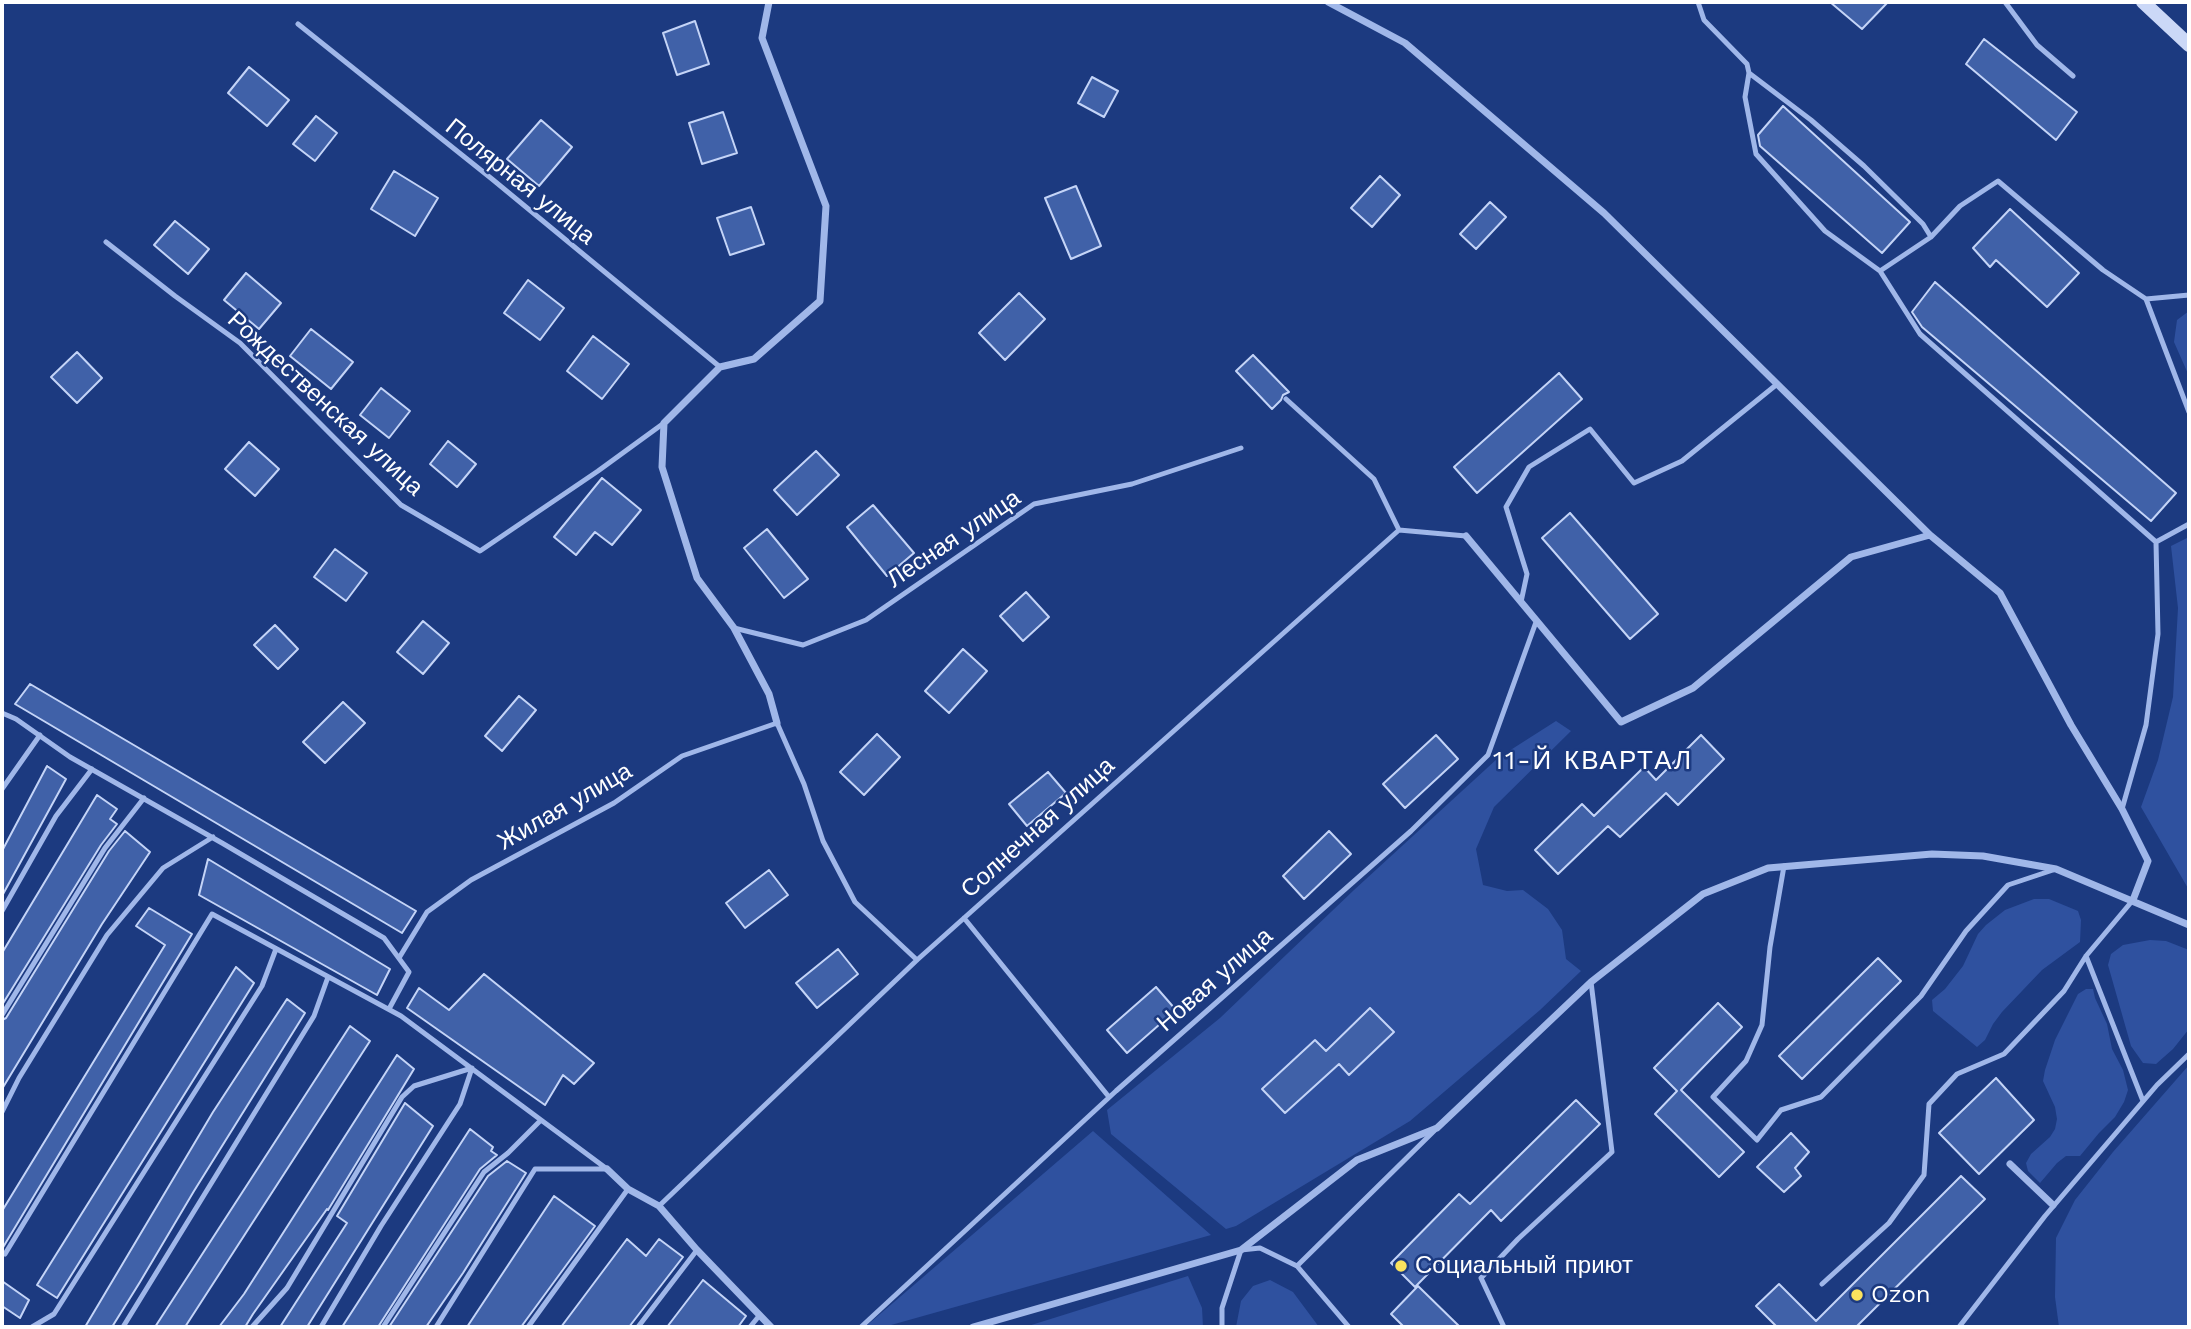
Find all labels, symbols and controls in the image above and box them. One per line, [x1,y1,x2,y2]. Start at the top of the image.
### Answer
street label: Полярная улица [439,113,601,251]
street label: Рождественская улица [221,306,429,502]
street label: Лесная улица [882,484,1026,594]
district label: 11-Й КВАРТАЛ [1494,745,1692,777]
street label: Солнечная улица [955,752,1121,904]
street label: Жилая улица [493,757,637,857]
street label: Новая улица [1151,922,1279,1038]
place label: Социальный приют [1415,1252,1633,1280]
marker: Социальный приют [1393,1258,1409,1274]
place label: Ozon [1871,1281,1931,1309]
marker: Ozon [1849,1287,1865,1303]

